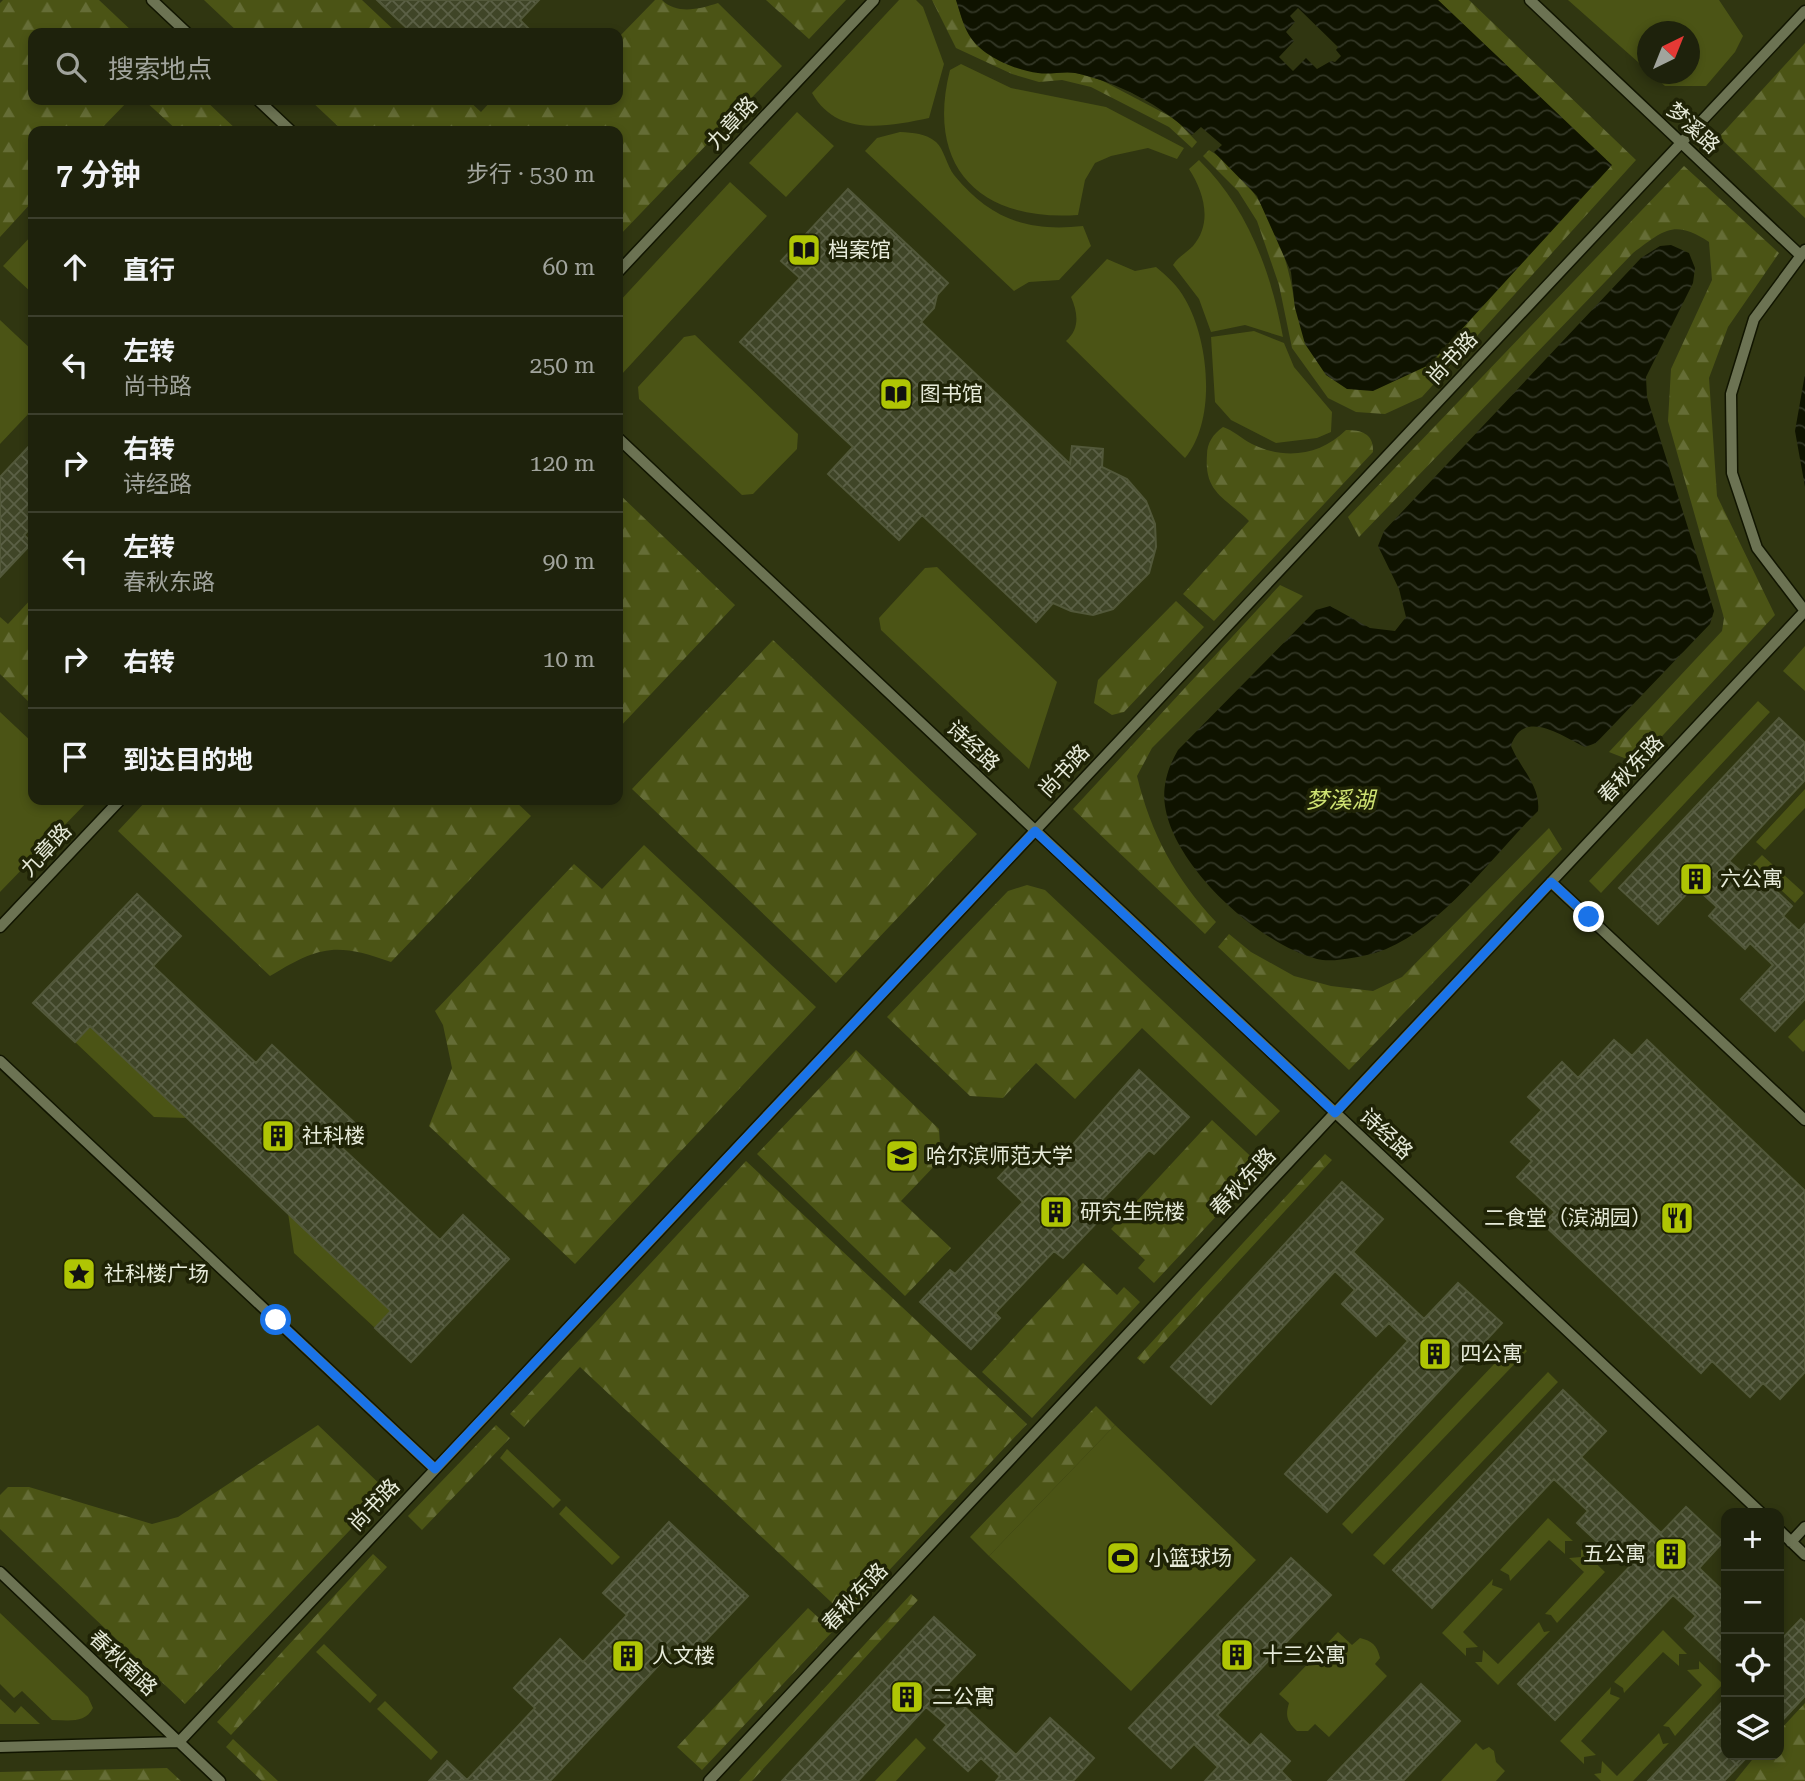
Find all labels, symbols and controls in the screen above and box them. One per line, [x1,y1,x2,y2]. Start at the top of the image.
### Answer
north arrow [1637,21,1700,84]
search box [28,28,623,105]
icon: search [52,48,90,86]
text: 搜索地点 [108,54,212,84]
street label: 九章路 [702,92,762,154]
street label: 梦溪路 [1662,98,1724,158]
text: 7 分钟 [56,157,140,192]
text: 步行 · 530 m [466,161,595,188]
library icon: 档案馆 [785,231,823,269]
place label: 档案馆 [828,238,891,262]
icon: ahead [56,248,94,286]
text: 60 m [542,254,595,281]
text: 直行 [123,255,175,285]
street label: 尚书路 [1422,327,1482,389]
text: 左转 [123,336,175,366]
icon: left [56,346,94,384]
text: 250 m [530,352,595,379]
text: 尚书路 [123,373,192,400]
library icon: 图书馆 [877,375,915,413]
place label: 图书馆 [920,382,983,406]
text: 右转 [123,434,175,464]
icon: right [56,444,94,482]
text: 120 m [530,450,595,477]
text: 诗经路 [123,471,192,498]
text: 左转 [123,532,175,562]
icon: left [56,542,94,580]
text: 90 m [542,548,595,575]
text: 春秋东路 [123,569,215,596]
icon: right [56,640,94,678]
text: 10 m [542,646,595,673]
text: 右转 [123,647,175,677]
street label: 诗经路 [942,716,1004,776]
street label: 春秋东路 [1594,730,1668,808]
icon: arrive [56,738,94,776]
street label: 尚书路 [1034,740,1094,802]
text: 到达目的地 [123,745,253,775]
water label: 梦溪湖 [1306,787,1378,814]
street label: 九章路 [16,819,76,881]
building icon: 六公寓 [1677,860,1715,898]
place label: 六公寓 [1720,867,1783,891]
route end [1573,901,1604,932]
street label: 诗经路 [1355,1104,1417,1164]
building icon: 社科楼 [259,1117,297,1155]
place label: 社科楼 [302,1124,365,1148]
school or university icon: 哈尔滨师范大学 [883,1137,921,1175]
street label: 春秋东路 [1206,1143,1280,1221]
place label: 哈尔滨师范大学 [926,1144,1073,1168]
building icon: 研究生院楼 [1037,1193,1075,1231]
restaurant icon: 二食堂（滨湖园） [1658,1199,1696,1237]
place label: 研究生院楼 [1080,1200,1185,1224]
place label: 二食堂（滨湖园） [1484,1206,1652,1230]
place icon: 社科楼广场 [60,1255,98,1293]
place label: 社科楼广场 [104,1262,209,1286]
route start [260,1304,291,1335]
building icon: 四公寓 [1416,1335,1454,1373]
place label: 四公寓 [1460,1342,1523,1366]
street label: 尚书路 [343,1474,405,1536]
map controls [1721,1508,1784,1760]
button: + [1721,1508,1784,1571]
building icon: 五公寓 [1652,1535,1690,1573]
sports icon: 小篮球场 [1104,1539,1142,1577]
place label: 五公寓 [1583,1542,1646,1566]
place label: 小篮球场 [1148,1546,1232,1570]
street label: 春秋东路 [818,1558,892,1636]
button: − [1721,1571,1784,1634]
street label: 春秋南路 [84,1626,162,1700]
button: locate [1721,1634,1784,1697]
building icon: 十三公寓 [1218,1636,1256,1674]
building icon: 人文楼 [609,1637,647,1675]
place label: 十三公寓 [1262,1643,1346,1667]
place label: 人文楼 [652,1644,715,1668]
building icon: 二公寓 [888,1678,926,1716]
place label: 二公寓 [932,1685,995,1709]
button: layers [1721,1697,1784,1760]

